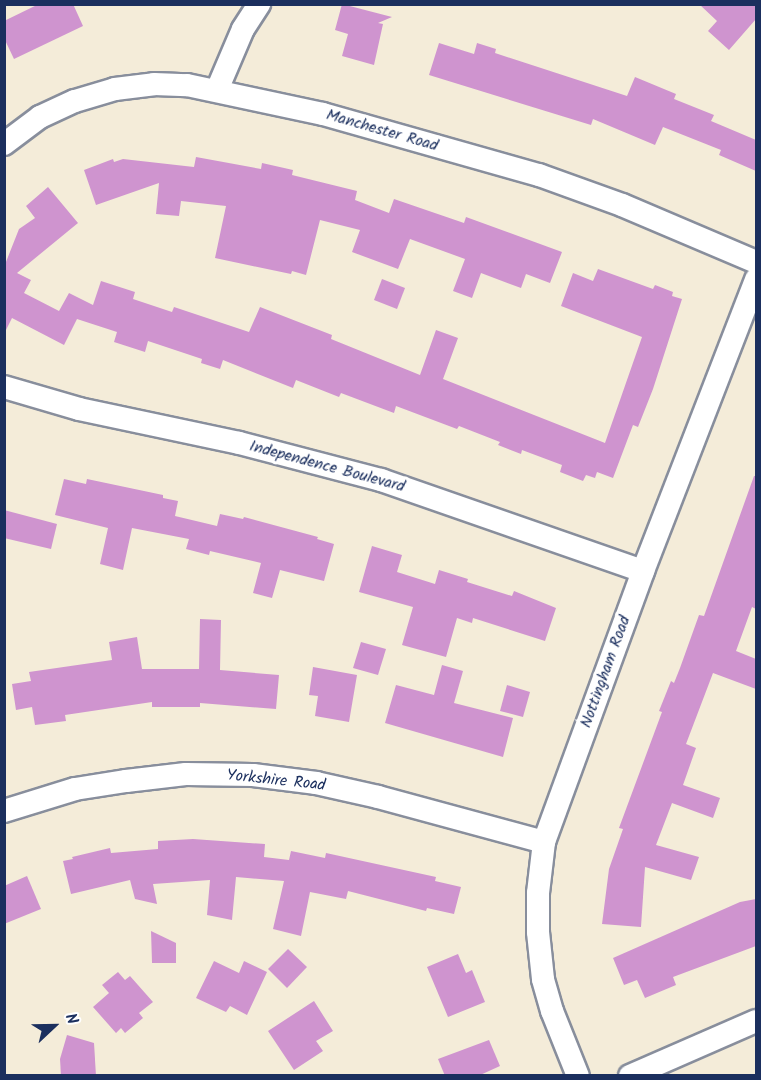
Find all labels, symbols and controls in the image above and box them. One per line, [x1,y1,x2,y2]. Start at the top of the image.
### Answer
street label: Manchester Road [324,106,440,156]
street label: Independence Boulevard [247,437,407,497]
street label: Nottingham Road [577,613,635,731]
street label: Yorkshire Road [226,766,326,796]
north arrow [24,996,84,1056]
text: N [58,1010,85,1028]

